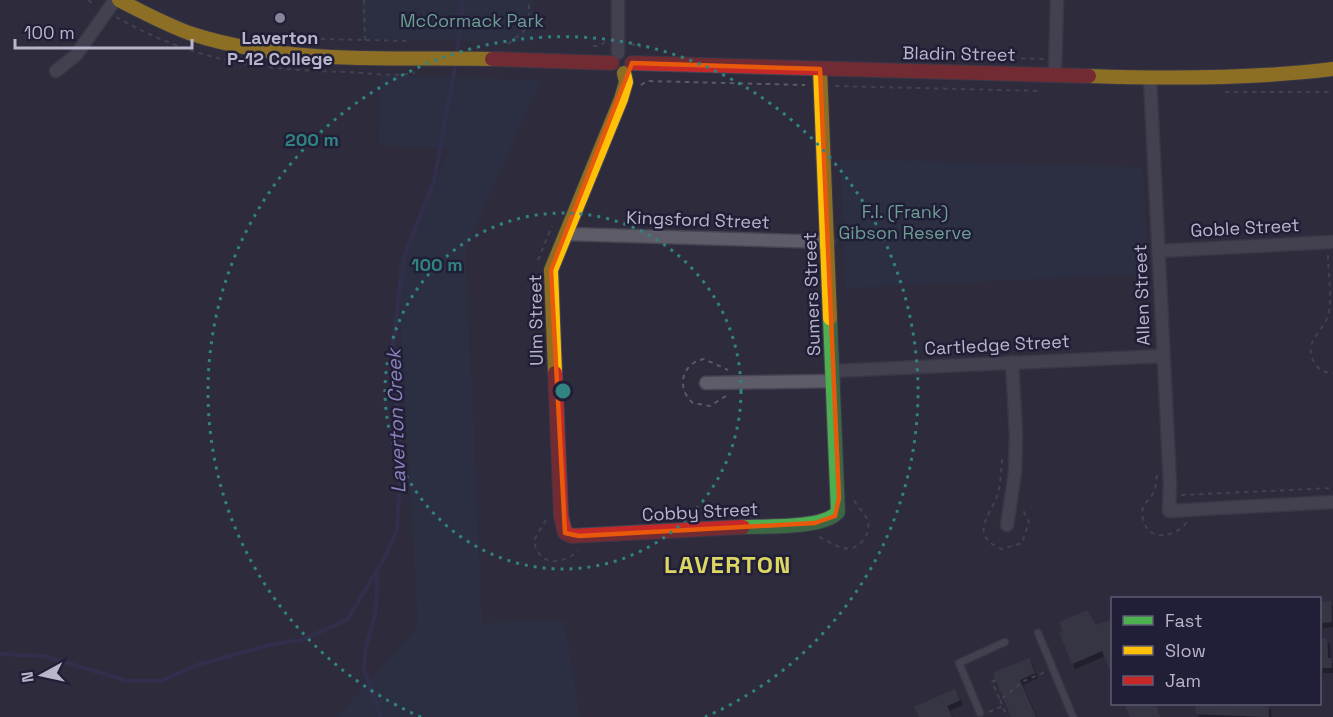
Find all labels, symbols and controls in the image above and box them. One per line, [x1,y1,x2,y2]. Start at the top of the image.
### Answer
park label: McCormack Park [400,9,544,32]
marker: Laverton P-12 College [273,11,287,25]
scale bar [15,12,192,50]
text: 100 m [24,21,75,44]
place label: Laverton P-12 College [227,26,333,70]
street label: Bladin Street [902,41,1016,66]
text: 200 m [285,128,339,151]
park label: F.I. (Frank) Gibson Reserve [838,200,972,244]
street label: Kingsford Street [626,206,770,233]
street label: Goble Street [1190,213,1300,242]
street label: Sumers Street [798,232,825,356]
street label: Allen Street [1128,244,1155,346]
text: 100 m [411,253,463,276]
street label: Ulm Street [523,274,548,366]
street label: Cartledge Street [924,329,1070,360]
water label: Laverton Creek [380,346,412,494]
centre of rings [553,381,573,401]
street label: Cobby Street [641,497,759,526]
district label: LAVERTON [664,549,792,580]
legend [1111,597,1321,705]
text: Fast [1165,609,1202,632]
text: Slow [1165,639,1206,662]
north arrow [12,645,72,705]
text: Jam [1165,669,1201,692]
text: N [16,670,39,684]

